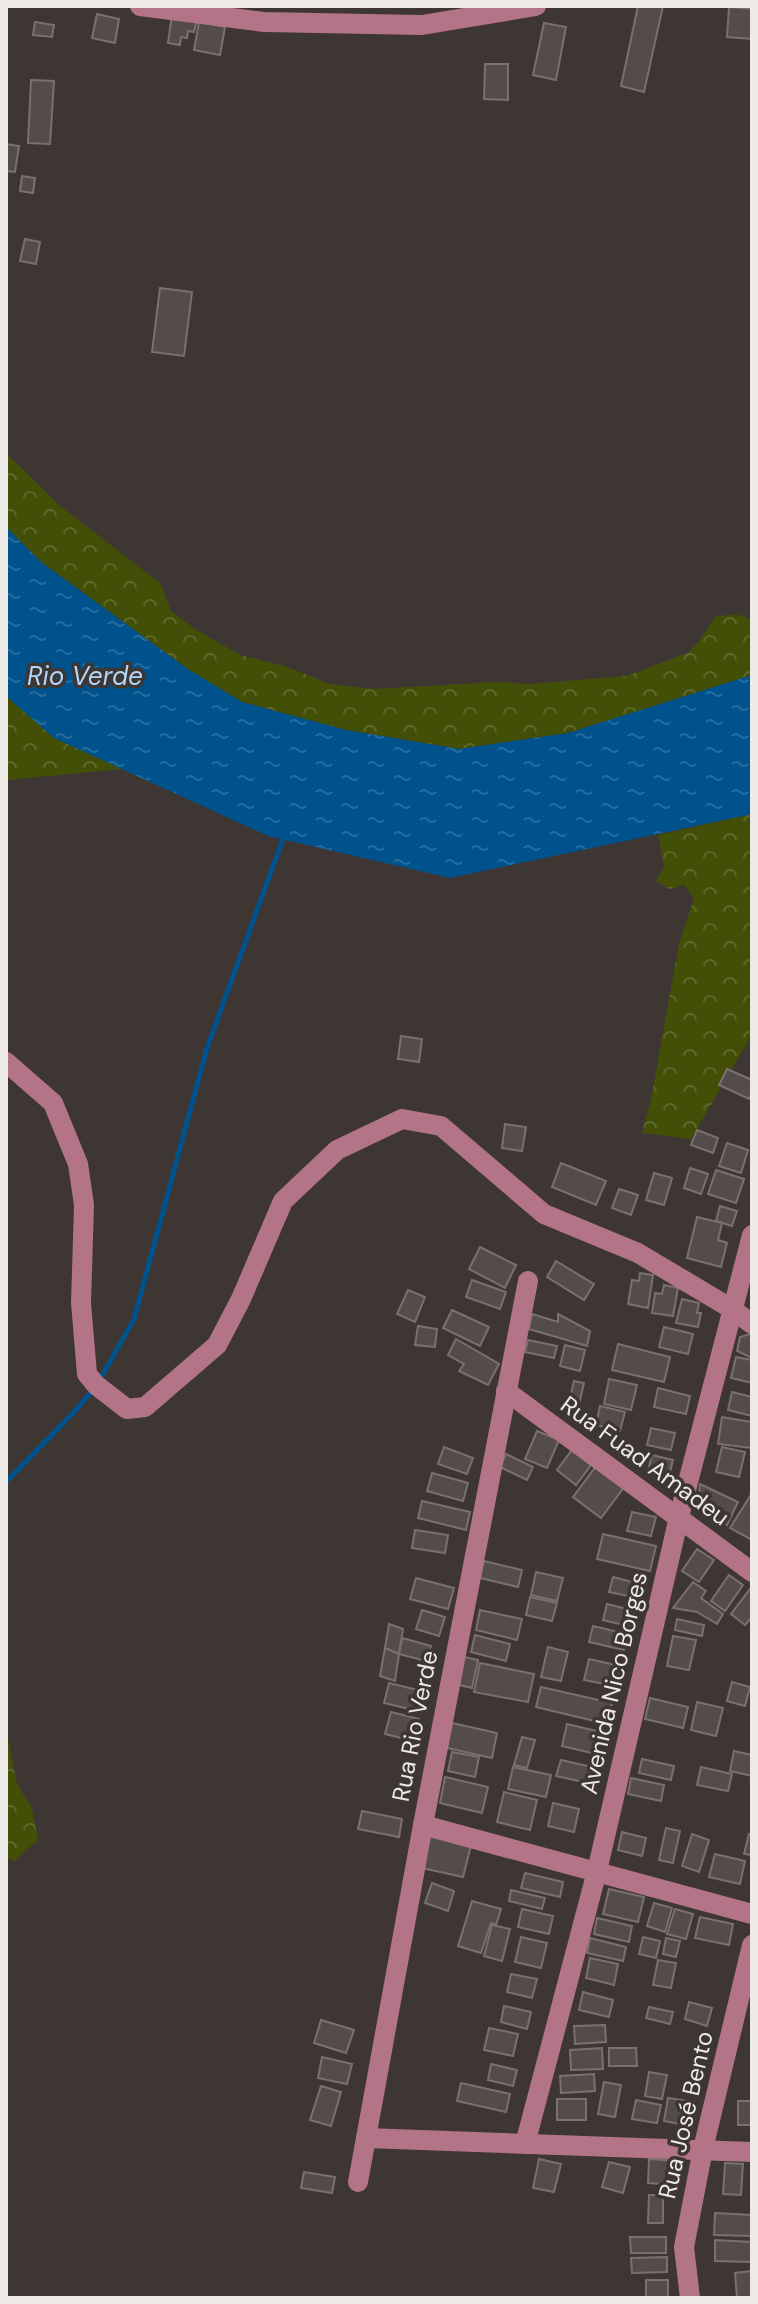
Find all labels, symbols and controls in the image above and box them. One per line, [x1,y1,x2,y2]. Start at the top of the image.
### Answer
water label: Rio Verde [27,659,143,693]
street label: Rua Fuad Amadeu [555,1389,736,1532]
street label: Avenida Nico Borges [573,1569,654,1797]
street label: Rua Rio Verde [385,1648,444,1804]
street label: Rua José Bento [651,2028,720,2202]

